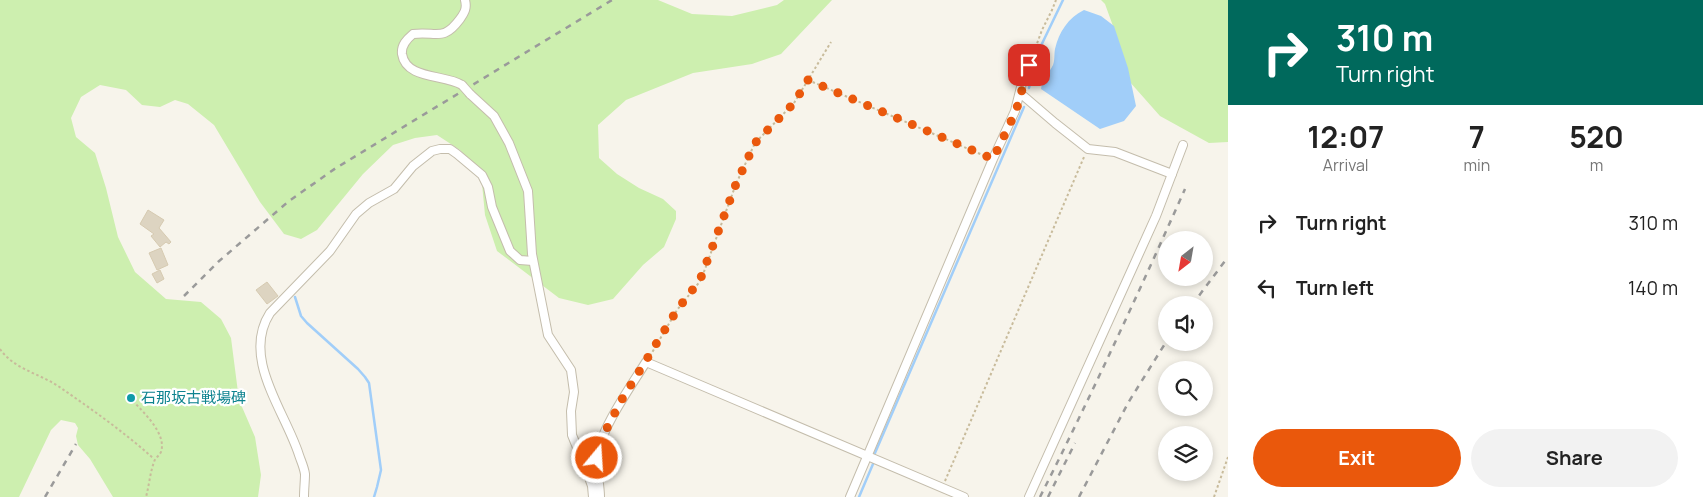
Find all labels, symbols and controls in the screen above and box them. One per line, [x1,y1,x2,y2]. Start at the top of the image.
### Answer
text: 310 m [1336,14,1433,62]
icon: right [1253,20,1318,85]
pin [1008,44,1050,86]
icon: arrive [1015,51,1043,79]
text: Turn right [1336,59,1434,89]
text: 12:07 [1307,116,1384,157]
text: 7 [1469,116,1485,157]
text: 520 [1569,116,1624,157]
text: Arrival [1323,154,1369,176]
text: min [1463,154,1490,176]
text: m [1590,154,1603,176]
icon: right [1253,209,1281,237]
text: Turn right [1296,210,1386,236]
text: 310 m [1629,210,1678,236]
north arrow [1158,231,1212,286]
map controls [1158,231,1213,481]
icon: left [1253,274,1281,302]
text: Turn left [1296,275,1374,301]
text: 140 m [1628,275,1678,301]
button: sound [1158,296,1213,351]
button: search [1158,361,1213,416]
place label: 石那坂古戦場碑 [141,387,246,408]
marker: 石那坂古戦場碑 [125,392,137,404]
button: layers [1158,426,1213,481]
button: Exit [1253,429,1461,487]
button: Share [1471,429,1678,487]
position arrow [570,431,622,483]

